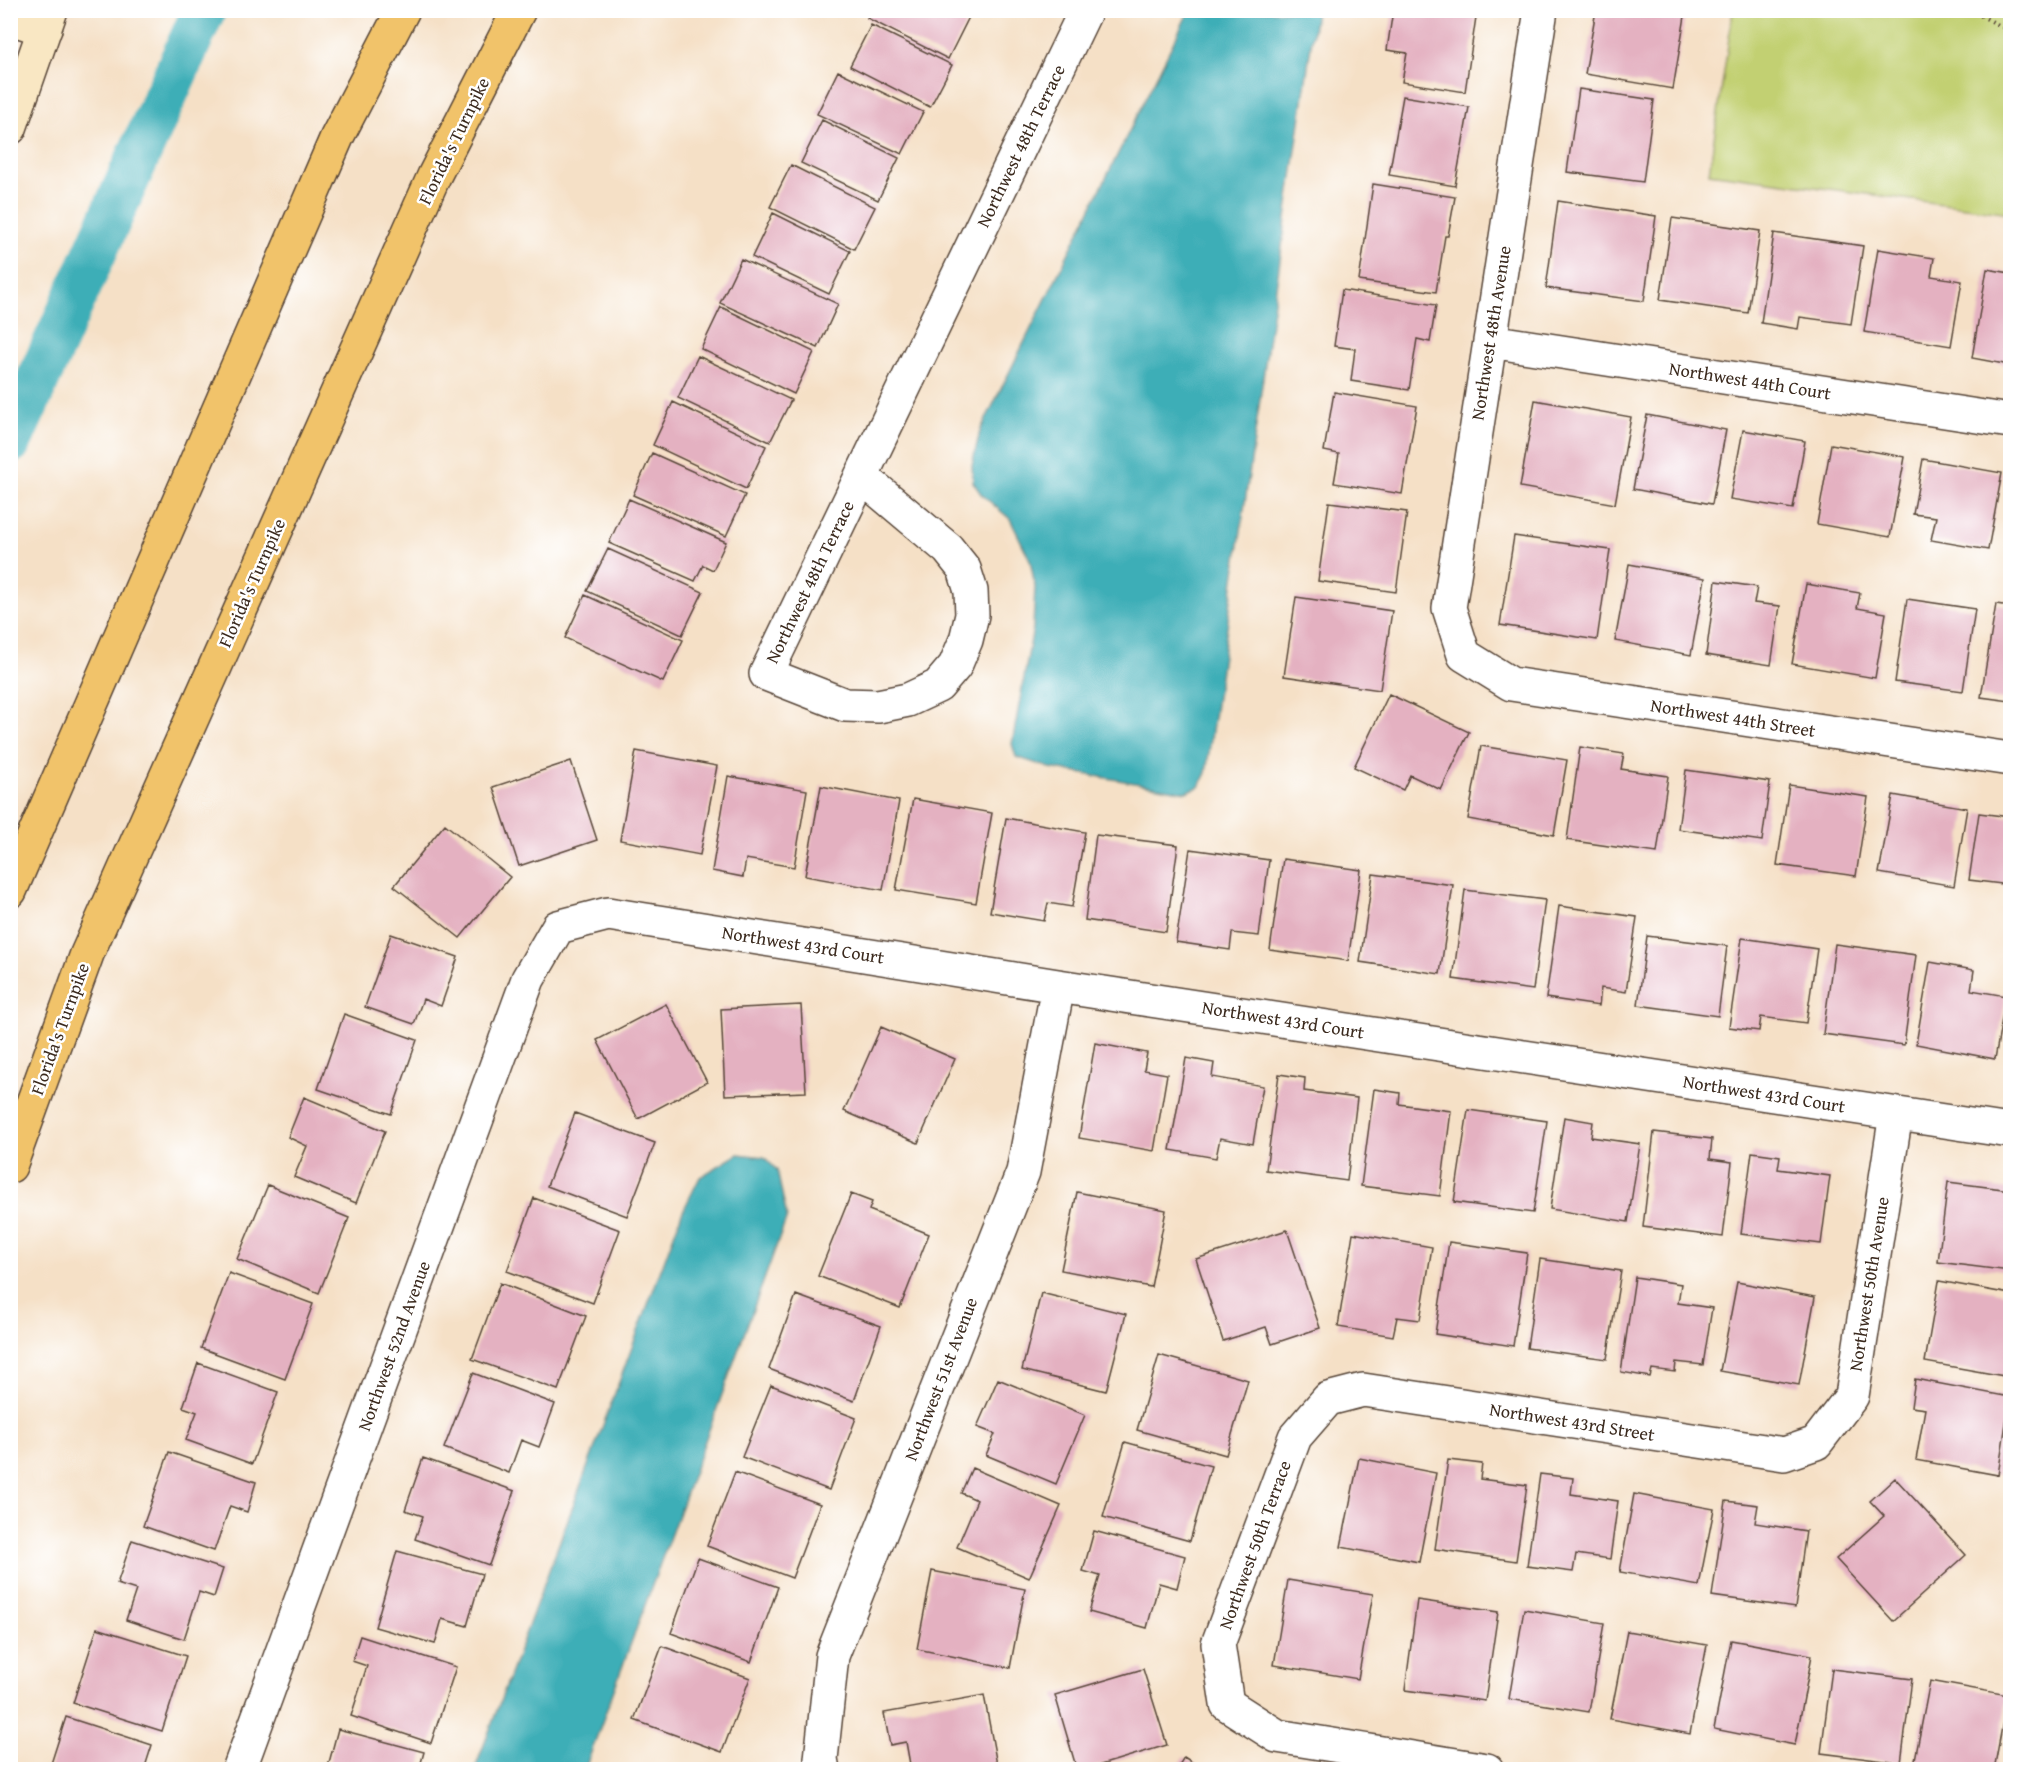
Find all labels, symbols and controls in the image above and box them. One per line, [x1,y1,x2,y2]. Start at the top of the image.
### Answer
street label: Northwest 48th Terrace [969,60,1072,232]
street label: Florida's Turnpike [411,73,496,209]
street label: Northwest 48th Avenue [1463,244,1518,422]
street label: Northwest 44th Court [1667,354,1834,407]
street label: Northwest 48th Terrace [758,496,861,668]
street label: Florida's Turnpike [211,514,292,652]
street label: Northwest 44th Street [1649,691,1818,744]
street label: Northwest 43rd Court [720,918,887,971]
street label: Florida's Turnpike [23,959,96,1099]
street label: Northwest 43rd Court [1200,993,1367,1046]
street label: Northwest 43rd Court [1681,1067,1848,1120]
street label: Northwest 50th Avenue [1841,1195,1896,1373]
street label: Northwest 52nd Avenue [350,1257,437,1435]
street label: Northwest 51st Avenue [897,1293,984,1465]
street label: Northwest 43rd Street [1488,1395,1657,1448]
street label: Northwest 50th Terrace [1211,1456,1298,1633]

